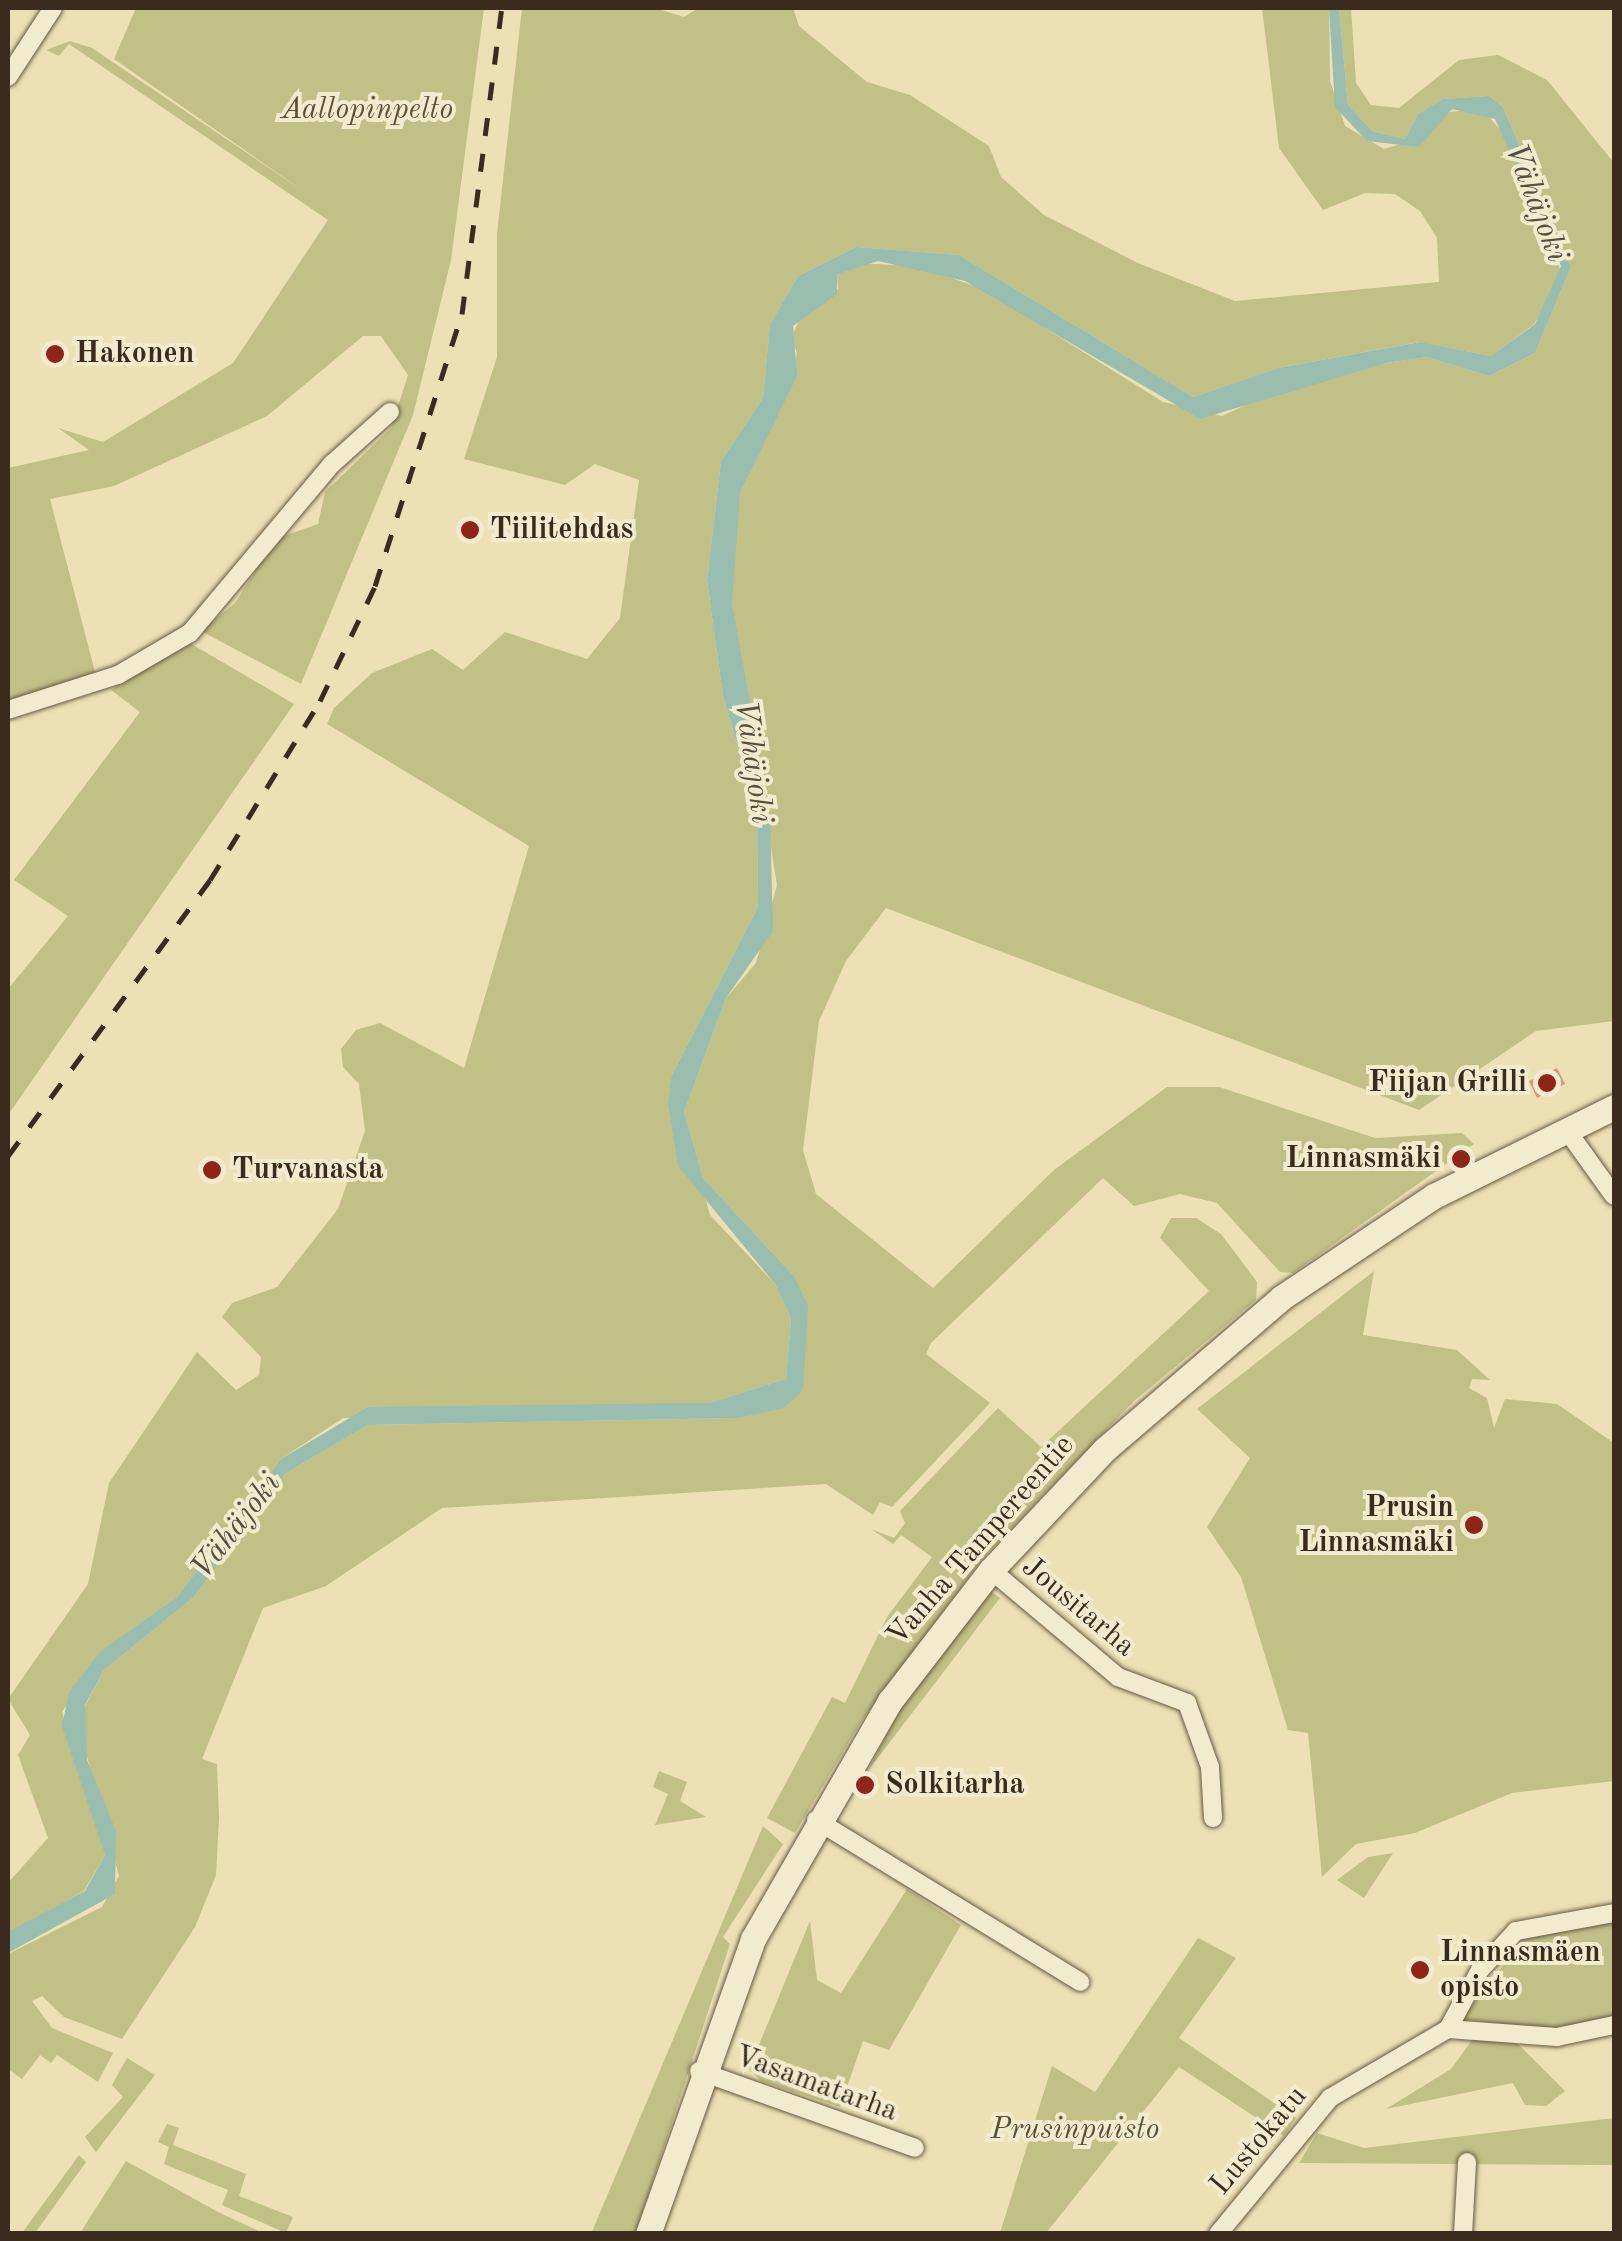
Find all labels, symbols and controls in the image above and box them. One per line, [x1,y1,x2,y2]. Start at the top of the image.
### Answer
park label: Aallopinpelto [281,92,453,128]
water label: Vähäjoki [1495,138,1575,268]
place label: Hakonen [75,336,194,372]
marker: Hakonen [44,343,66,365]
place label: Tiilitehdas [490,512,634,548]
marker: Tiilitehdas [459,519,481,541]
water label: Vähäjoki [724,698,780,826]
place label: Fiijan Grilli [1368,1065,1527,1101]
marker: Fiijan Grilli [1536,1072,1558,1094]
place label: Linnasmäki [1286,1141,1441,1177]
marker: Linnasmäki [1450,1148,1472,1170]
place label: Turvanasta [232,1152,384,1188]
marker: Turvanasta [201,1159,223,1181]
street label: Vanha Tampereentie [880,1428,1082,1654]
water label: Vähäjoki [184,1466,290,1588]
place label: Prusin Linnasmäki [1299,1490,1454,1560]
marker: Prusin Linnasmäki [1463,1514,1485,1536]
street label: Jousitarha [1014,1549,1142,1665]
place label: Solkitarha [885,1767,1025,1803]
marker: Solkitarha [854,1774,876,1796]
place label: Linnasmäen opisto [1440,1935,1601,2006]
marker: Linnasmäen opisto [1409,1959,1431,1981]
street label: Vasamatarha [730,2038,902,2130]
street label: Lustokatu [1203,2079,1315,2203]
park label: Prusinpuisto [991,2112,1159,2148]

